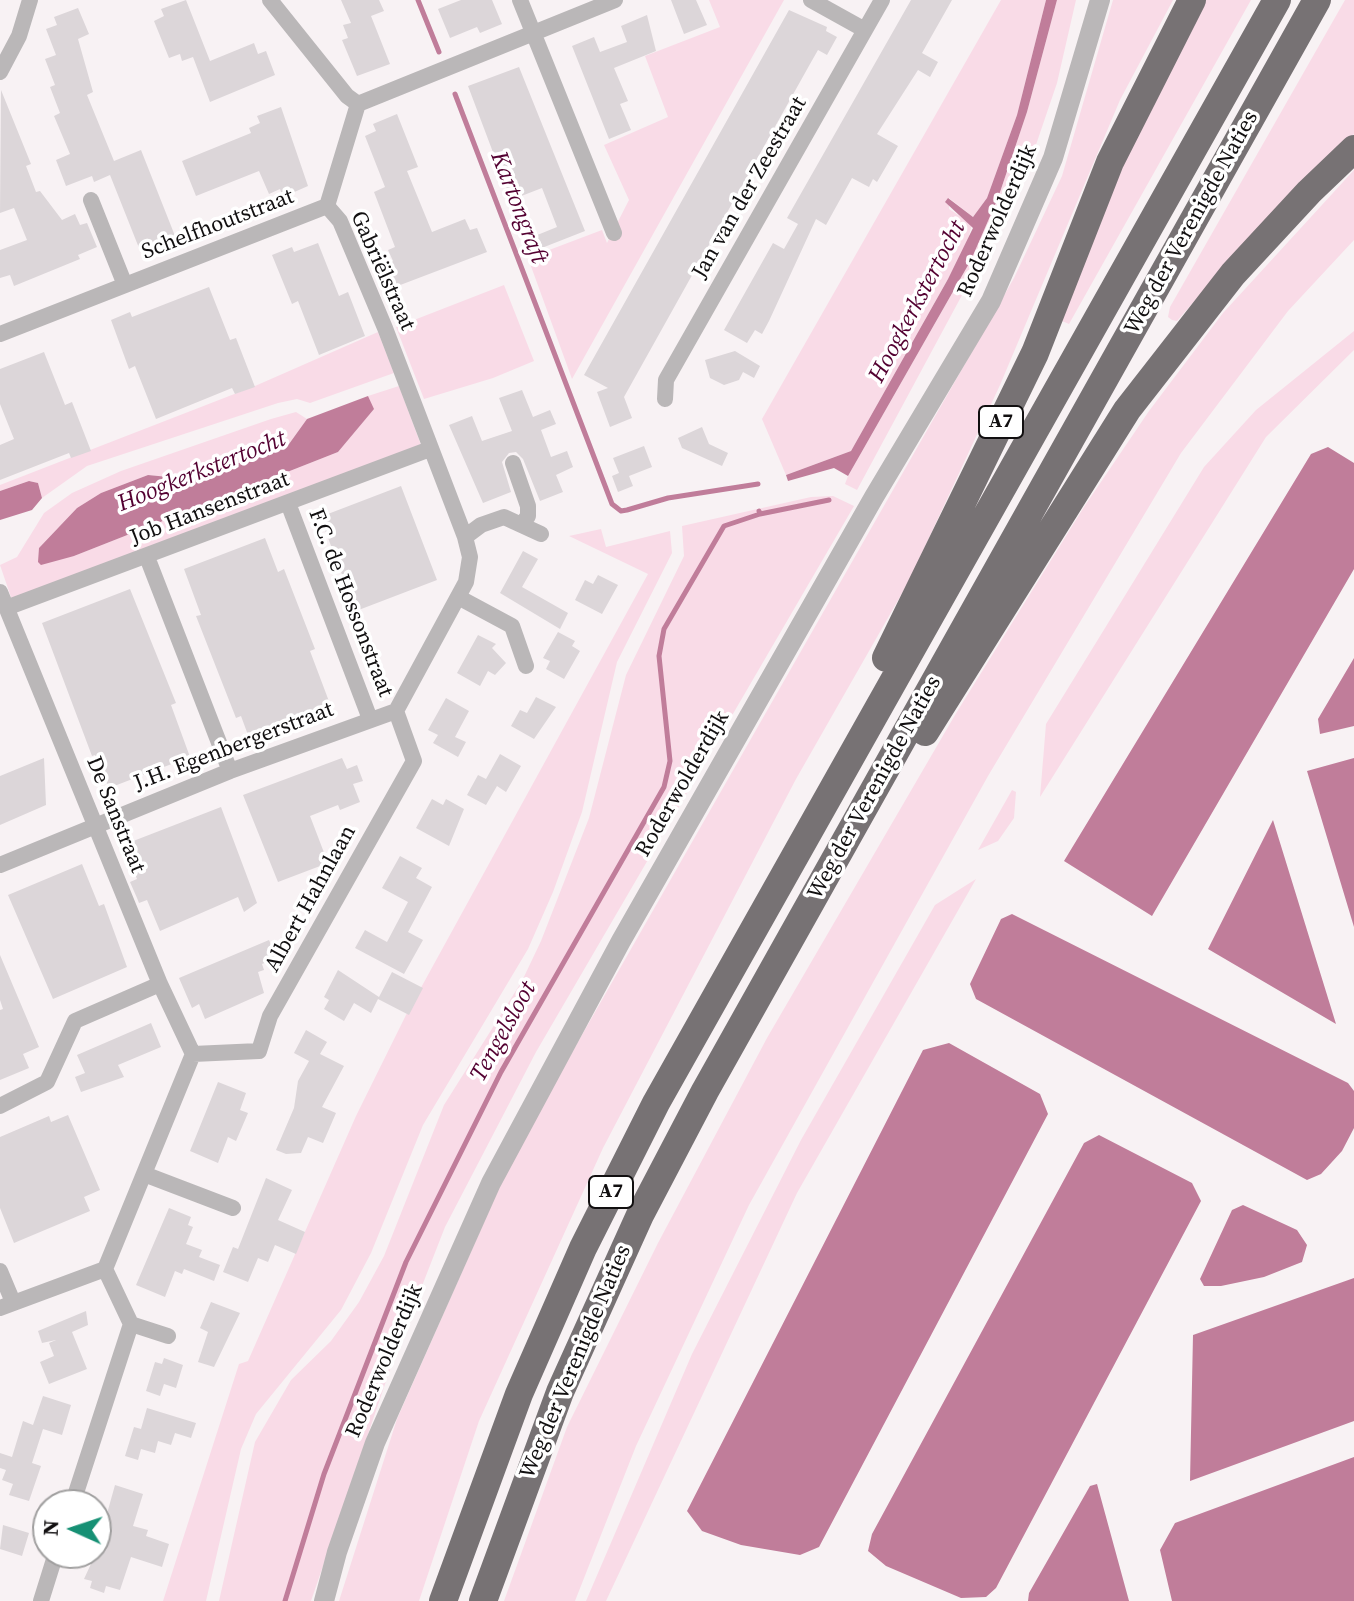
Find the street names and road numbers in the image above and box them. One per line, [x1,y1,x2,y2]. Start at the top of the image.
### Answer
street label: Jan van der Zeestraat [687,92,813,284]
street label: Weg der Verenigde Naties [1119,107,1265,339]
street label: Roderwolderdijk [953,141,1043,301]
street label: Schelfhoutstraat [138,184,298,266]
street label: Gabriëlstraat [344,207,420,335]
road number: A7 [979,406,1023,438]
street label: Job Hansenstraat [127,467,293,551]
street label: F.C. de Hossonstraat [302,505,398,701]
street label: Weg der Verenigde Naties [802,672,948,904]
street label: J.H. Egenbergerstraat [131,697,337,797]
street label: Roderwolderdijk [631,706,735,862]
street label: De Sanstraat [80,753,150,877]
street label: Albert Hahnlaan [260,821,362,977]
road number: A7 [589,1176,633,1208]
street label: Weg der Verenigde Naties [515,1241,637,1483]
street label: Roderwolderdijk [341,1280,429,1442]

